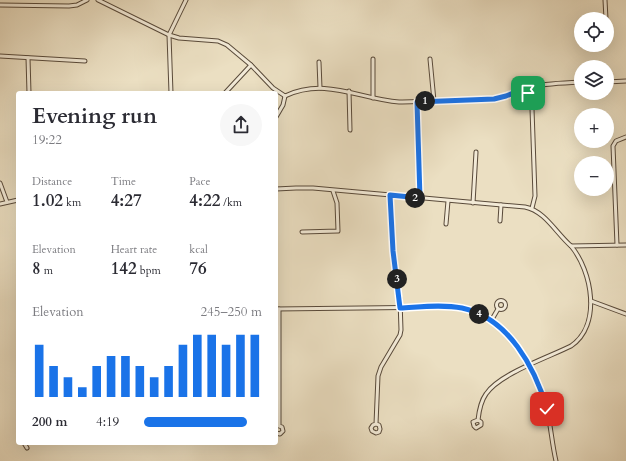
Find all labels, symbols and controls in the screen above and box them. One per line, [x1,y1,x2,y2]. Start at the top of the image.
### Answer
map controls [574,12,614,196]
button: locate [574,12,614,52]
button: layers [574,60,614,100]
pin [511,76,545,110]
icon: arrive [517,82,539,104]
pin: 1 [415,91,435,111]
text: 1 [422,93,428,108]
text: Evening run [32,101,157,131]
button: share [220,104,262,146]
button: + [574,108,614,148]
text: 19:22 [32,131,62,149]
button: − [574,156,614,196]
text: Distance [32,174,72,189]
text: Time [111,174,136,189]
text: Pace [189,174,211,189]
pin: 2 [405,188,425,208]
text: 1.02 [32,189,63,212]
text: 4:27 [111,189,142,212]
text: 4:22 [189,189,220,212]
text: 2 [412,190,418,205]
text: km [63,195,81,210]
text: /km [220,195,242,210]
text: Elevation [32,242,76,257]
text: Heart rate [111,242,157,257]
text: kcal [189,242,208,257]
text: 8 [32,257,41,280]
text: 142 [111,257,137,280]
text: 76 [189,257,207,280]
text: m [41,263,53,278]
text: bpm [137,263,161,278]
pin: 3 [387,269,407,289]
text: 3 [394,271,400,286]
text: Elevation [32,303,84,321]
text: 245–250 m [200,303,262,321]
pin: 4 [469,304,489,324]
text: 4 [476,306,482,321]
pin [530,392,564,426]
icon: check [536,398,558,420]
text: 200 m [32,413,67,431]
text: 4:19 [96,413,119,431]

